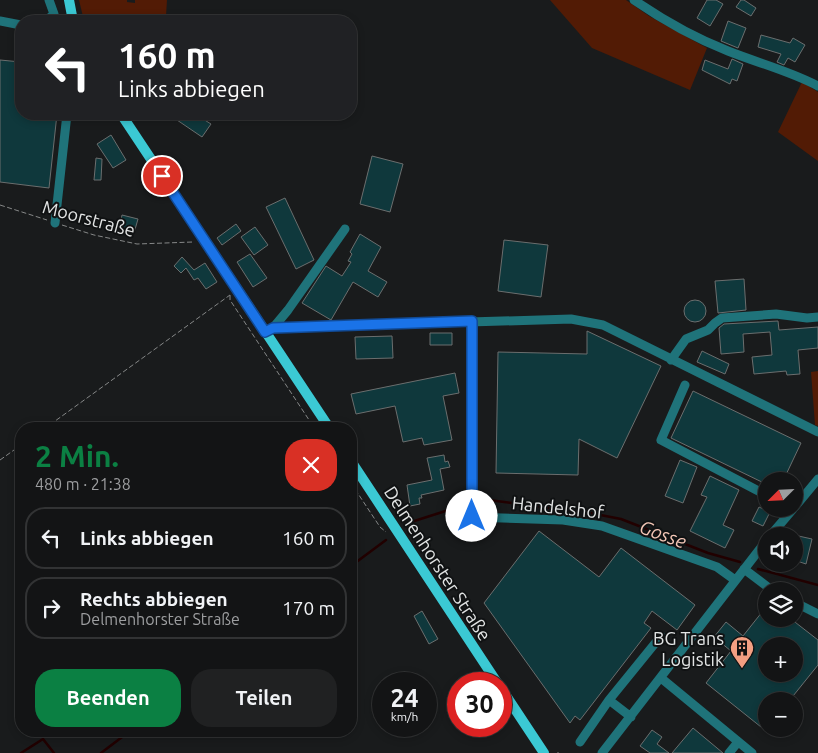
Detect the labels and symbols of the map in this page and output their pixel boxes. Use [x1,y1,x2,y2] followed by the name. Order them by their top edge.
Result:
[141,155,183,197] pin
[40,196,138,240] street label: Moorstraße
[758,472,802,518] north arrow
[381,482,495,644] street label: Delmenhorster Straße
[445,489,497,541] position arrow
[511,492,605,522] street label: Handelshof
[637,515,690,553] water label: Gosse
[653,628,724,669] place label: BG Trans Logistik
[729,635,755,669] building icon: BG Trans Logistik
[447,672,512,737] speed limit sign: 30

